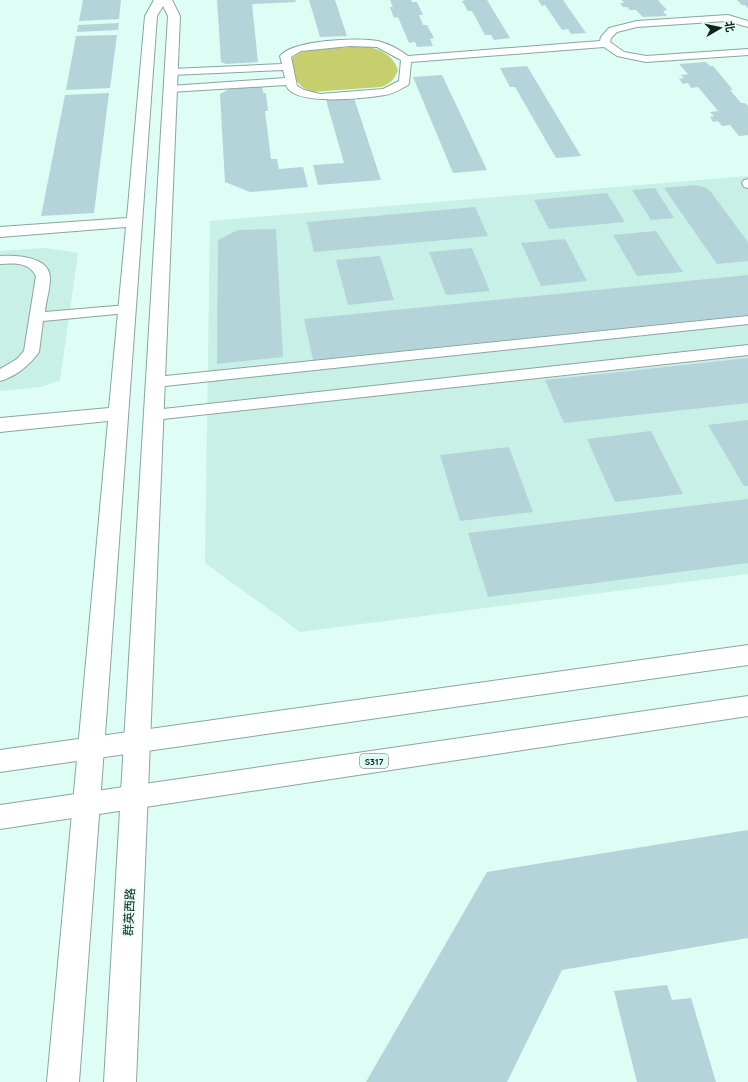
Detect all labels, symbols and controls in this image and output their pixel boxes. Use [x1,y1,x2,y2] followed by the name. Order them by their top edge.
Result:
[700,8,740,48] north arrow
[722,20,738,33] text: 北
[360,754,388,768] road number: S317
[120,888,138,936] street label: 群英西路

